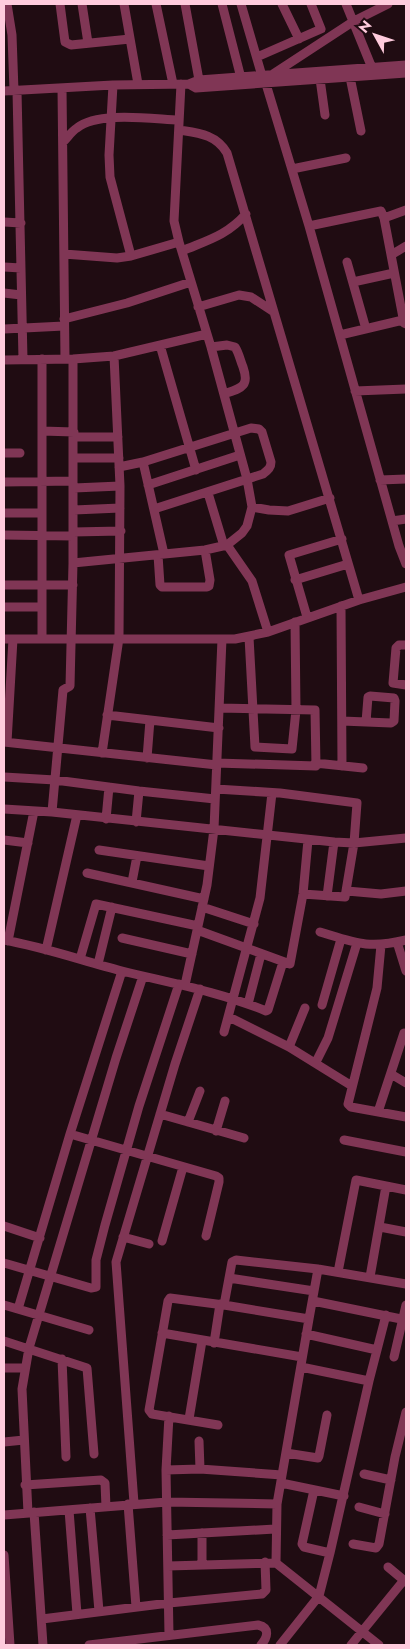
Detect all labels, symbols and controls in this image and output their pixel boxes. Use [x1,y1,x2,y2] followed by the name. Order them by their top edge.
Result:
[350,10,400,60] north arrow
[354,16,376,37] text: N

